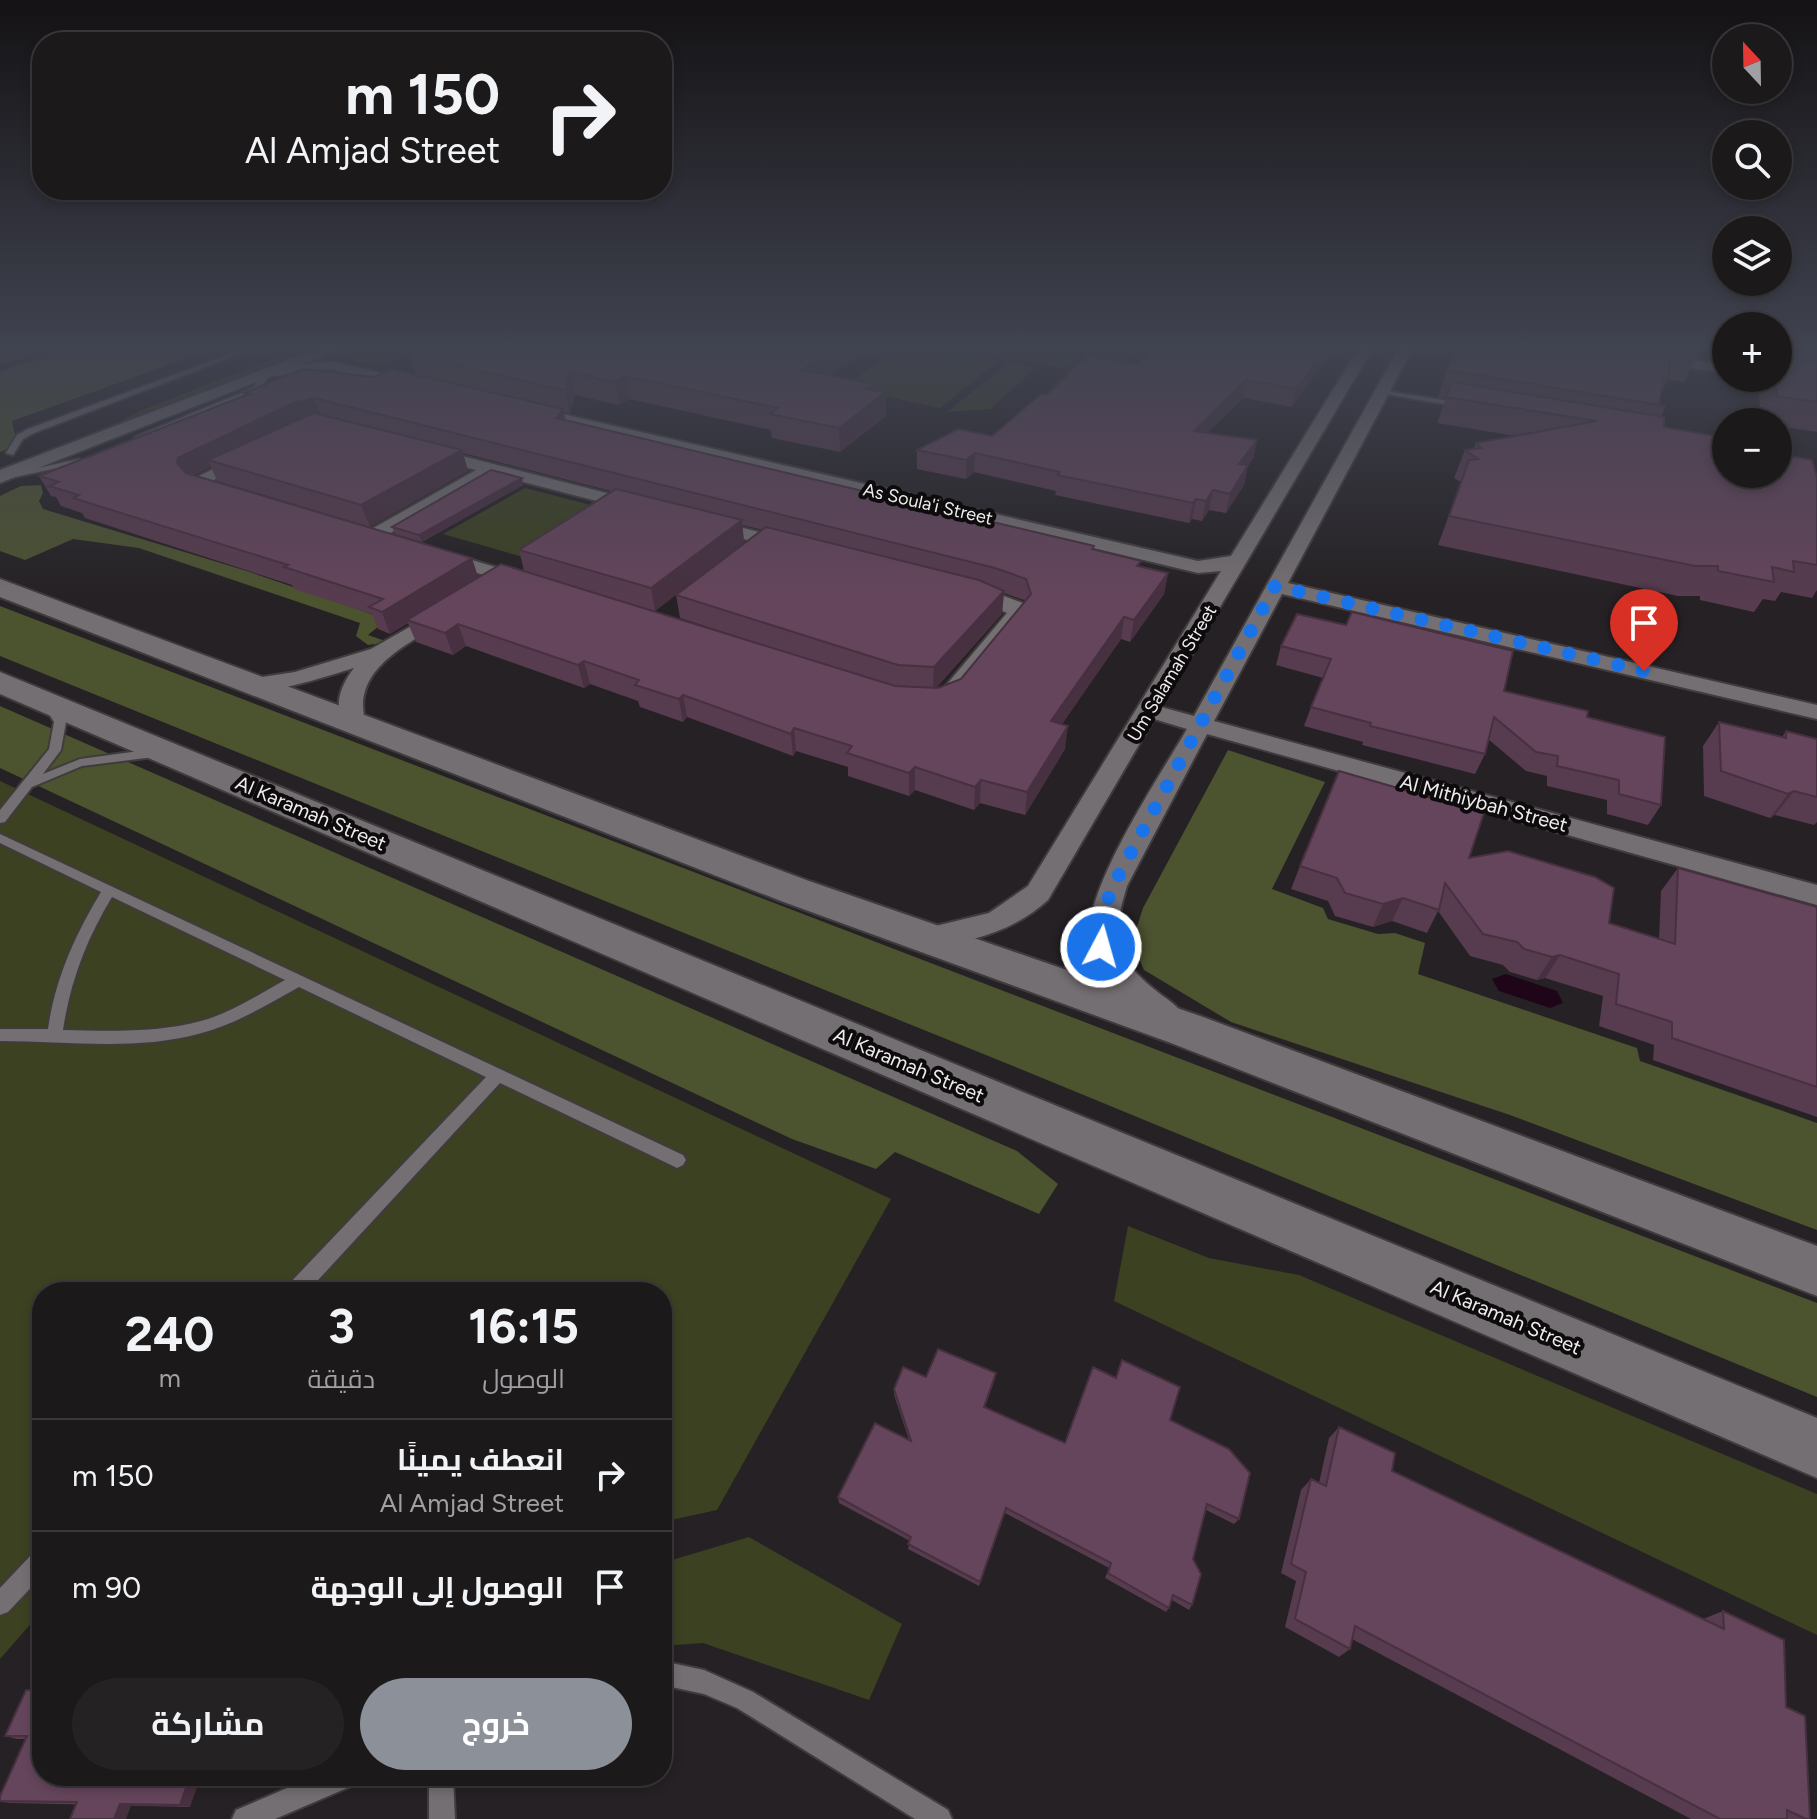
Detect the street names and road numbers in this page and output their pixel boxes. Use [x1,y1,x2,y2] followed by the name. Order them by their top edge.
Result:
[861,478,995,530] street label: As Soula'i Street
[1123,601,1222,745] street label: Um Salamah Street
[1398,769,1570,837] street label: Al Mithiybah Street
[232,770,390,856] street label: Al Karamah Street
[830,1022,988,1108] street label: Al Karamah Street
[1427,1274,1585,1360] street label: Al Karamah Street

